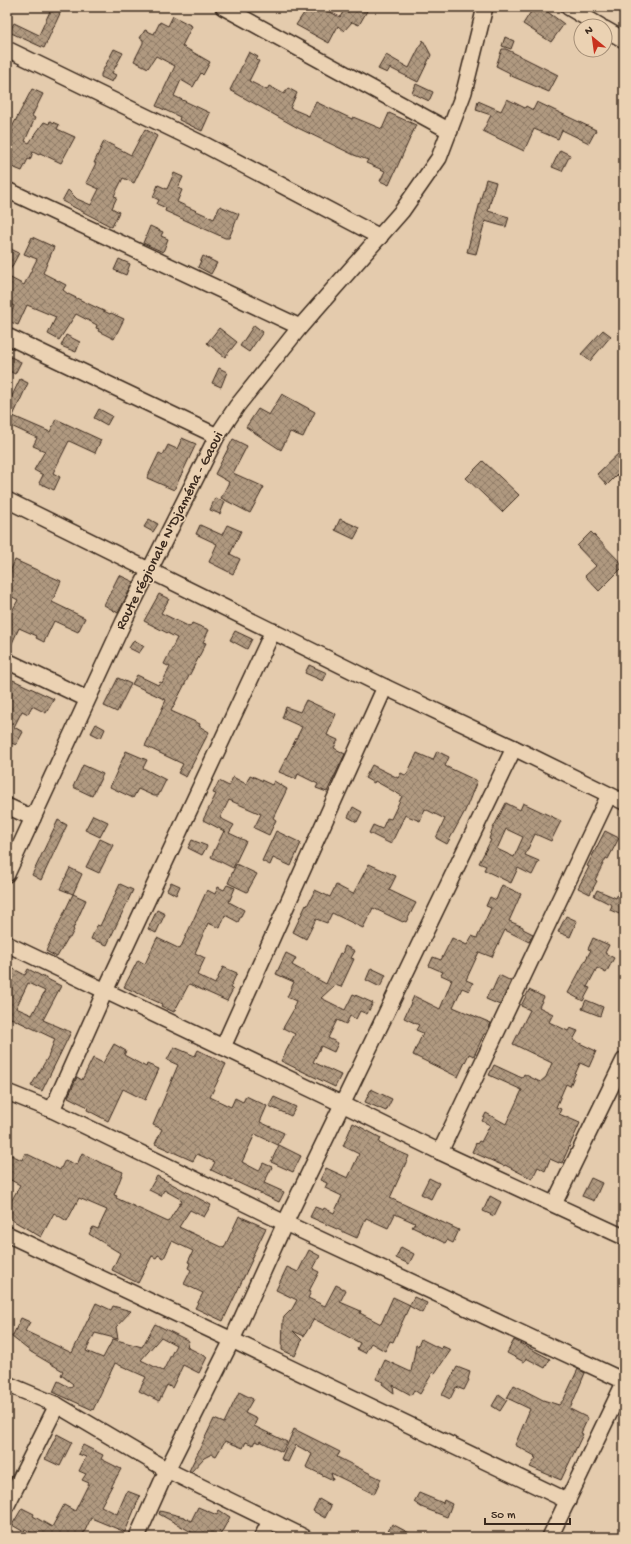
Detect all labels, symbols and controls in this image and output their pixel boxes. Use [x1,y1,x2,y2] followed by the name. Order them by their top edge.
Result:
[573,18,613,58] north arrow
[583,24,595,38] text: N
[112,429,228,633] street label: Route régionale N'Djaména - Gaoui
[485,1500,570,1526] scale bar
[491,1509,516,1523] text: 50 m

